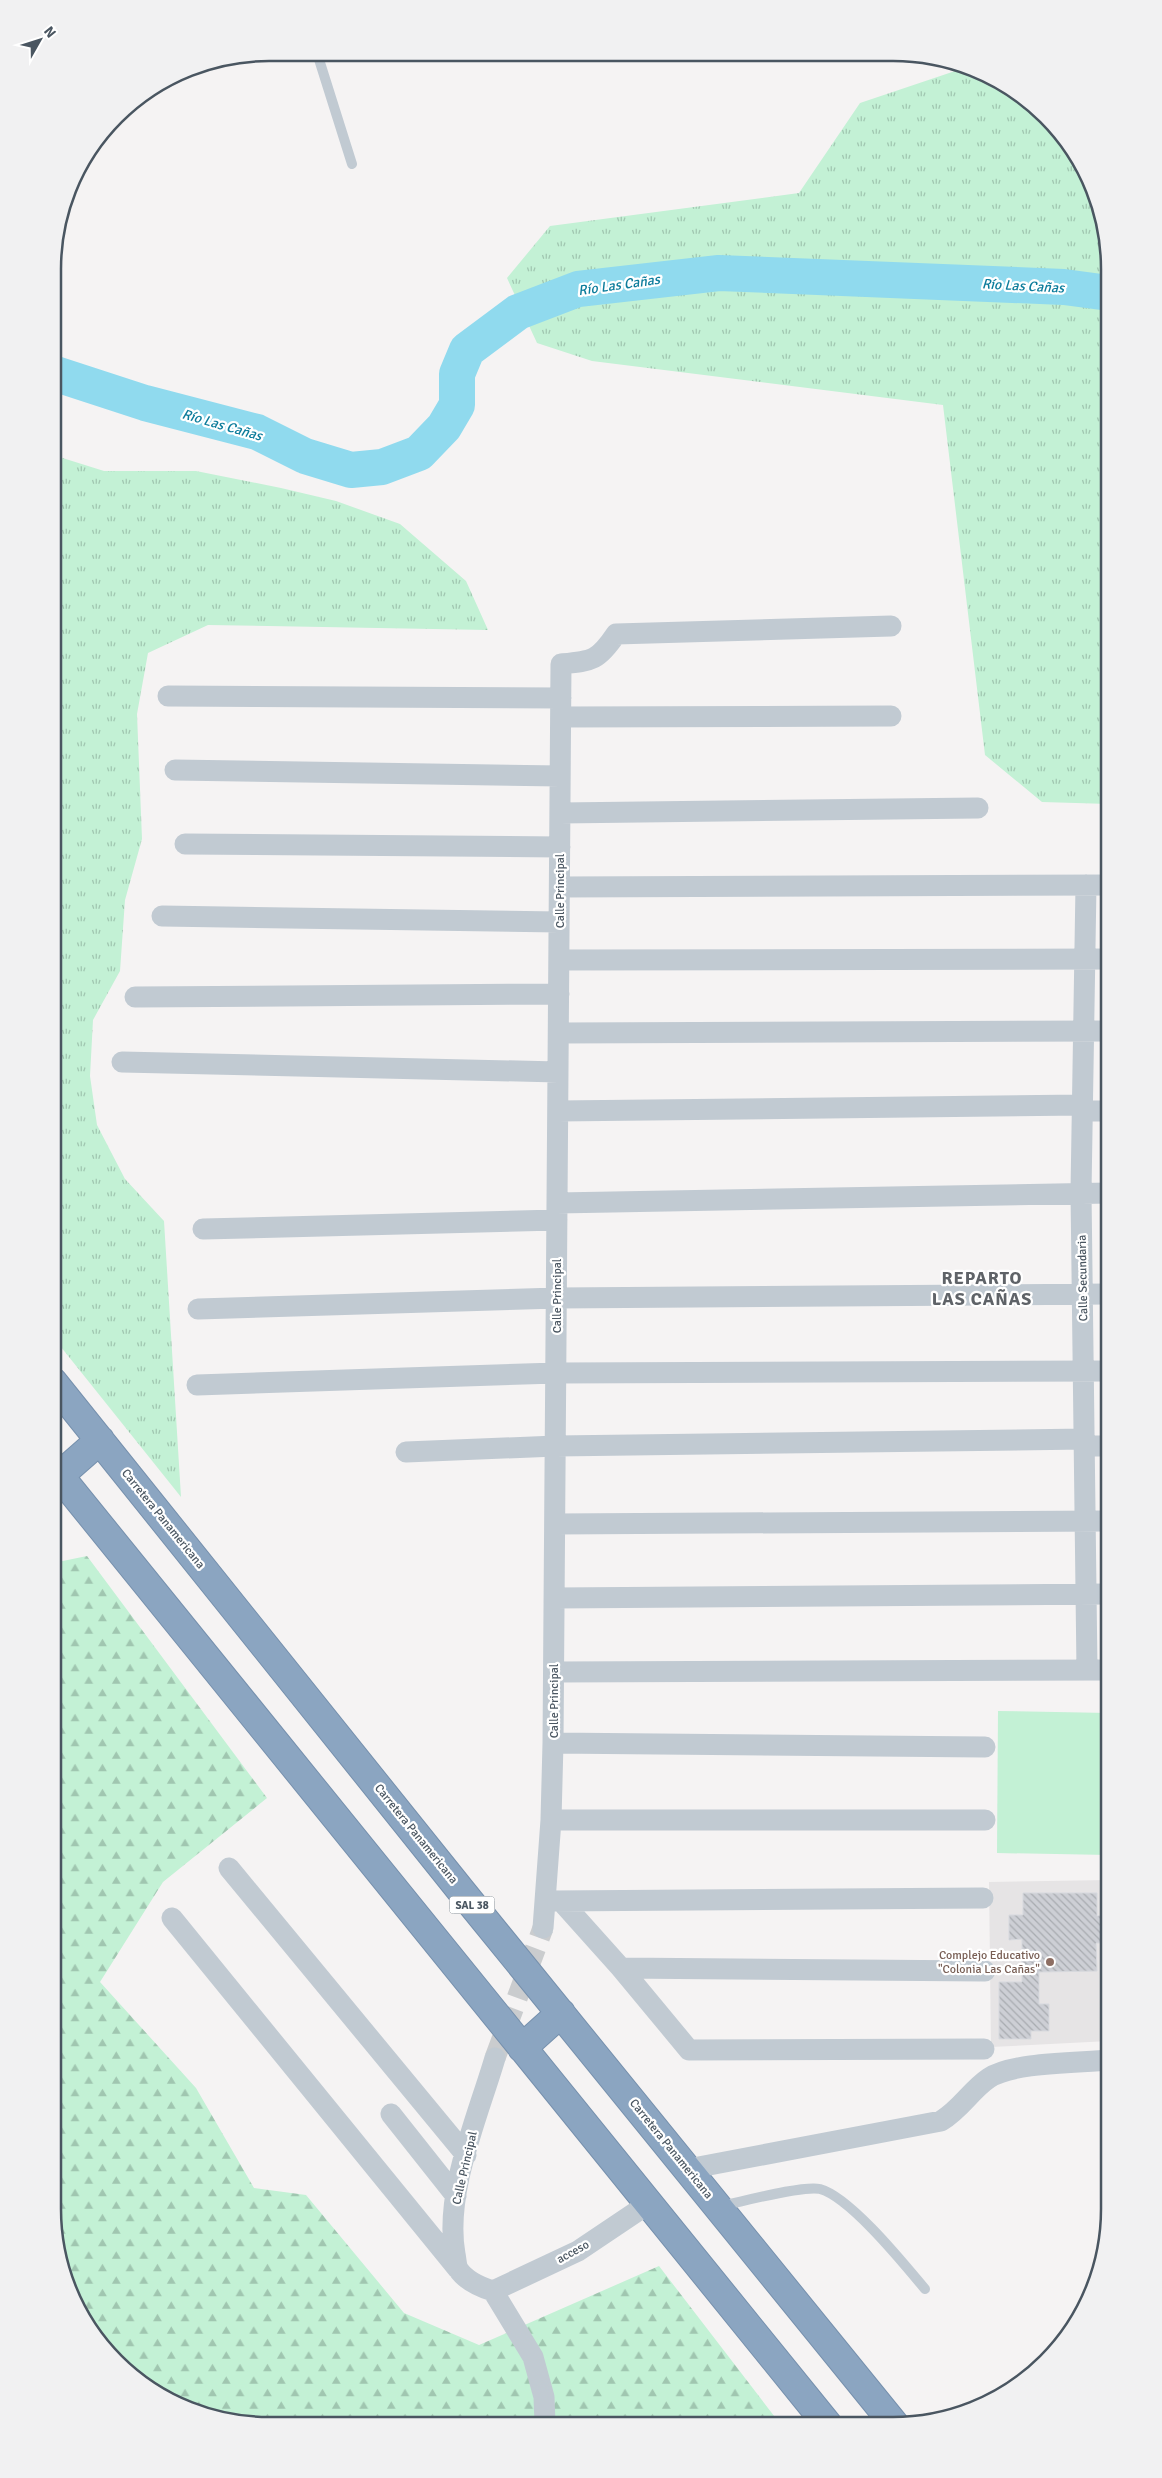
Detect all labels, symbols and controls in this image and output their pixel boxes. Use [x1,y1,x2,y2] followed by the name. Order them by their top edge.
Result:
[15,15,65,65] north arrow
[40,23,59,41] text: N
[577,271,663,299] water label: Río Las Cañas
[981,275,1066,297] water label: Río Las Cañas
[180,405,266,445] water label: Río Las Cañas
[553,853,568,928] street label: Calle Principal
[1075,1235,1091,1321] street label: Calle Secundaria
[550,1258,565,1333] street label: Calle Principal
[932,1267,1032,1310] district label: REPARTO LAS CAÑAS
[118,1466,208,1572] street label: Carretera Panamericana
[547,1663,562,1738] street label: Calle Principal
[371,1781,461,1887] street label: Carretera Panamericana
[450,1896,494,1914] road number: SAL 38
[938,1948,1040,1977] place label: Complejo Educativo "Colonia Las Cañas"
[1044,1956,1056,1968] marker: Complejo Educativo "Colonia Las Cañas"
[626,2096,716,2202] street label: Carretera Panamericana
[449,2129,481,2206] street label: Calle Principal
[554,2237,592,2267] street label: acceso

